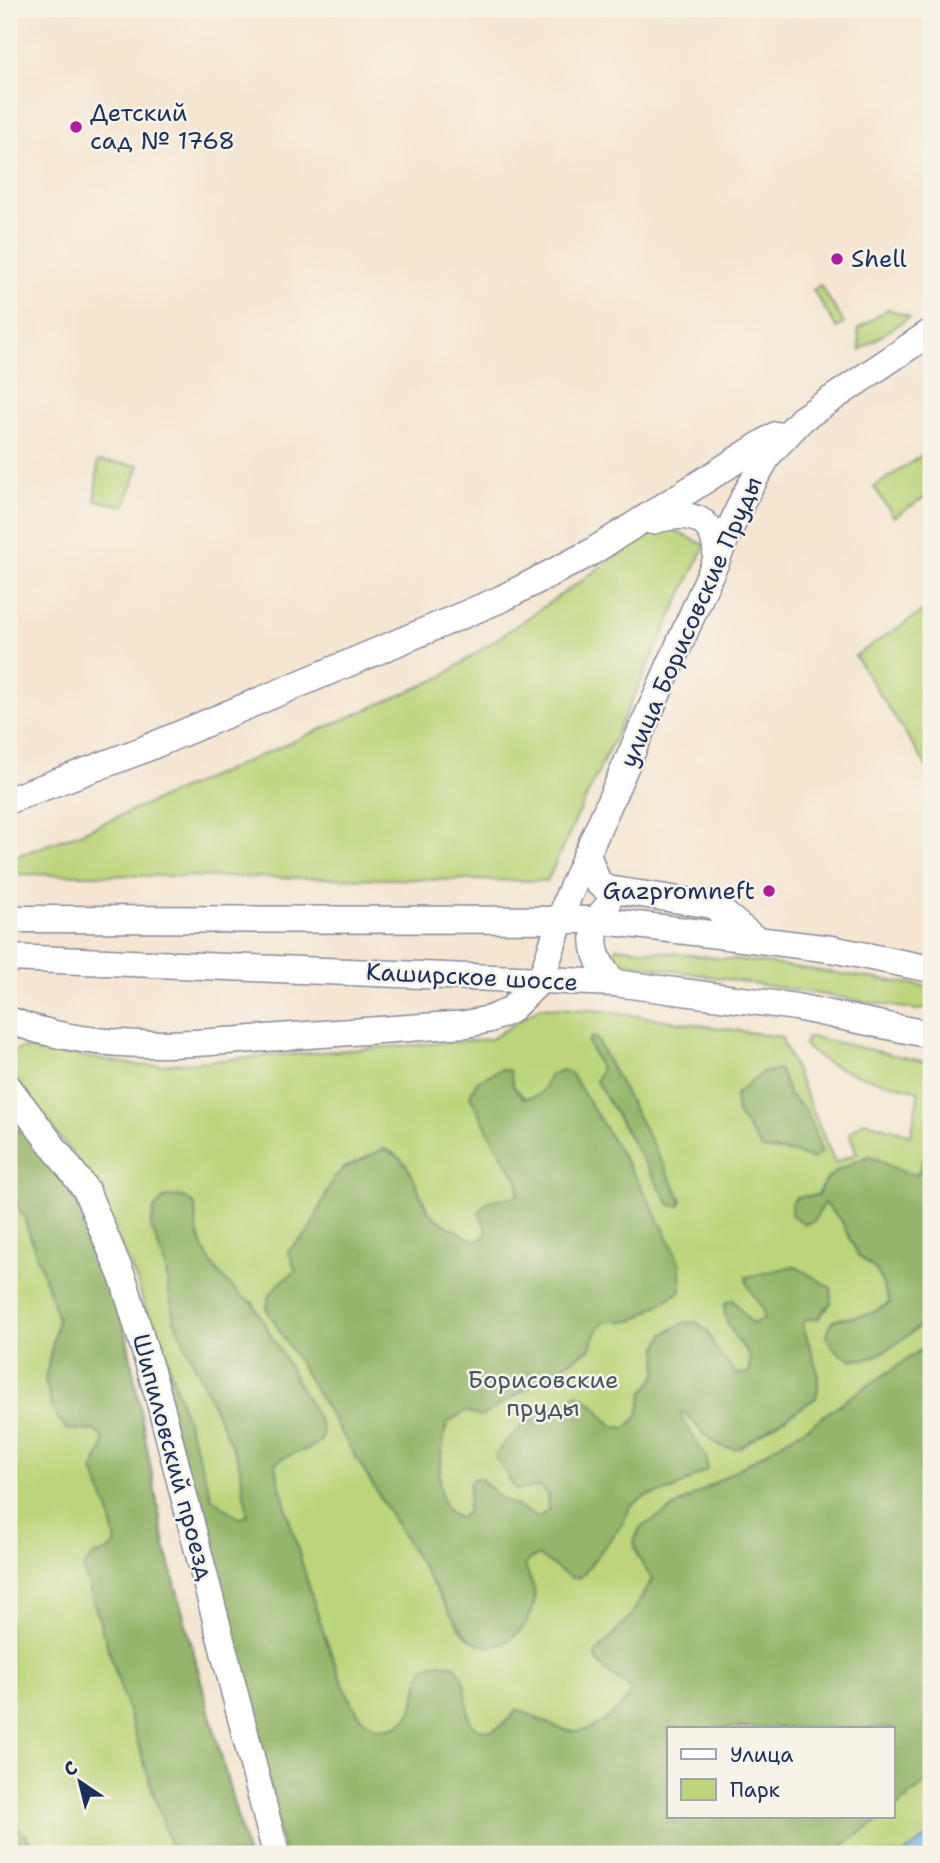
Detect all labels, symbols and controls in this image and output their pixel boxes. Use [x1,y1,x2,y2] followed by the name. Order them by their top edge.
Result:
[90,97,235,157] place label: Детский сад № 1768
[68,119,84,135] marker: Детский сад № 1768
[851,243,908,275] place label: Shell
[829,251,845,267] marker: Shell
[612,471,770,773] street label: улица Борисовские Пруды
[603,875,755,907] place label: Gazpromneft
[761,883,777,899] marker: Gazpromneft
[365,955,579,999] street label: Каширское шоссе
[125,1330,221,1584] street label: Шипиловский проезд
[467,1364,619,1424] park label: Борисовские пруды
[667,1727,894,1818] legend
[730,1741,793,1769] text: Улица
[46,1748,116,1818] north arrow
[59,1755,82,1782] text: С
[730,1776,780,1804] text: Парк

